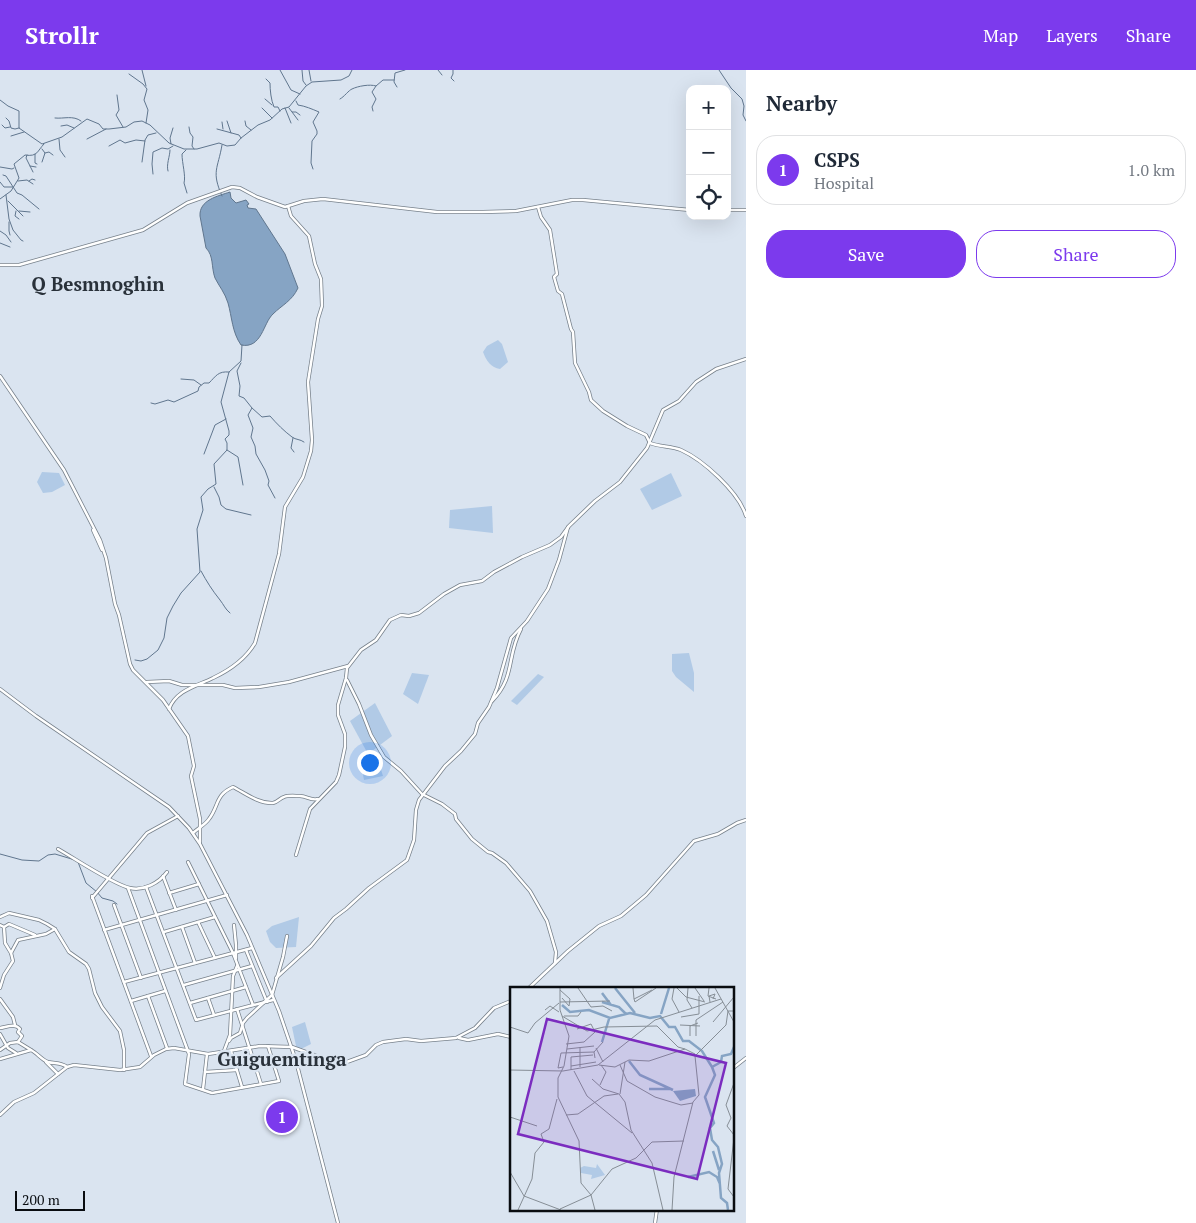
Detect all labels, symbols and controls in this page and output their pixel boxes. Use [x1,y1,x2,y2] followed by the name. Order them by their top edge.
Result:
[25,19,99,51] text: Strollr
[983,23,1018,47] text: Map
[1046,23,1098,47] text: Layers
[1126,23,1171,47] text: Share
[686,85,731,220] map controls
[686,85,731,130] button: +
[766,89,837,117] text: Nearby
[686,130,731,175] button: −
[814,147,860,172] text: CSPS
[778,159,788,181] text: 1
[1128,159,1175,181] text: 1.0 km
[814,172,874,194] text: Hospital
[686,175,731,220] button: locate
[766,230,966,278] button: Save
[976,230,1176,278] button: Share
[31,271,165,296] district label: Q Besmnoghin
[357,750,383,776] your location
[510,987,734,1210] inset map
[217,1046,347,1071] district label: Guiguemtinga
[266,1098,298,1136] pin: 1
[15,1188,85,1211] scale bar
[22,1190,60,1209] text: 200 m

